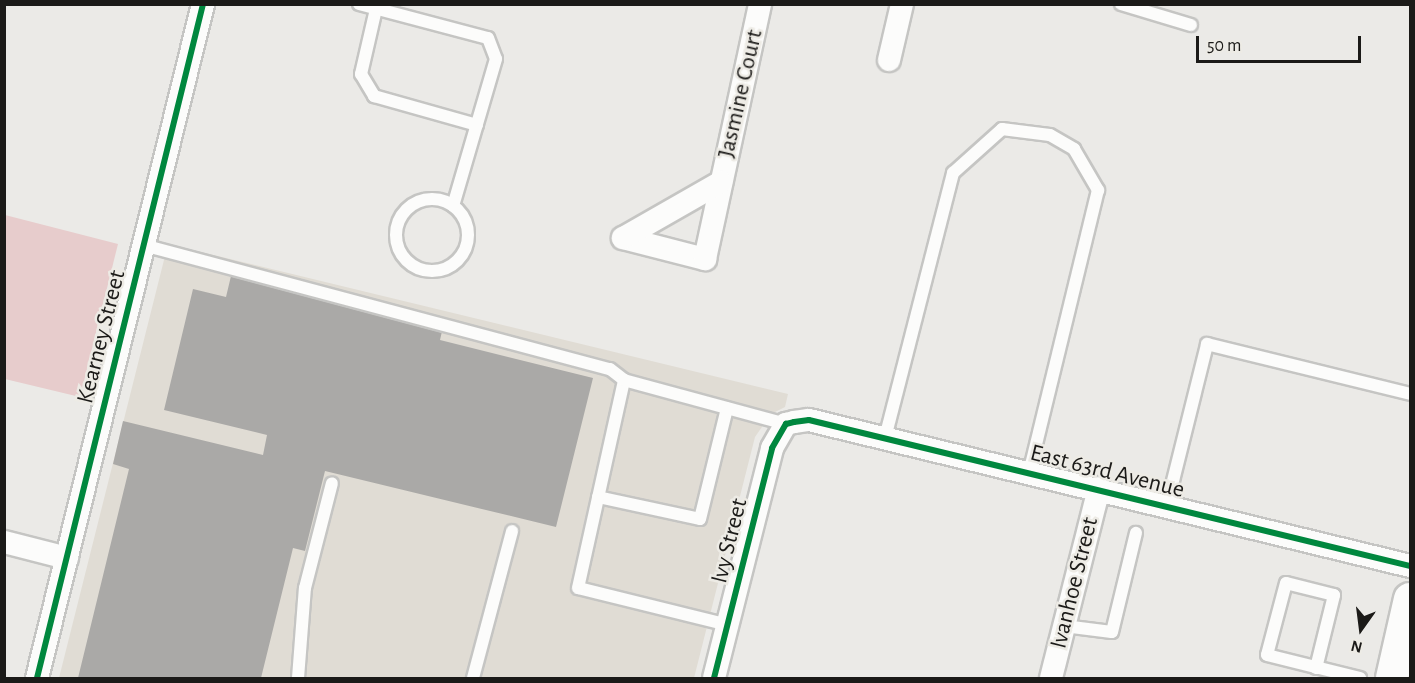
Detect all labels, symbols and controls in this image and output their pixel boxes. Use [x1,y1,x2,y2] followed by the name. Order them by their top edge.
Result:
[1199,24,1364,62] scale bar
[712,27,770,161] street label: Jasmine Court
[1207,37,1241,55] text: 50 m
[72,267,132,407] street label: Kearney Street
[1027,439,1187,505] street label: East 63rd Avenue
[706,496,754,586] street label: Ivy Street
[1045,514,1105,652] street label: Ivanhoe Street
[1331,599,1391,659] north arrow
[1349,637,1364,656] text: N

